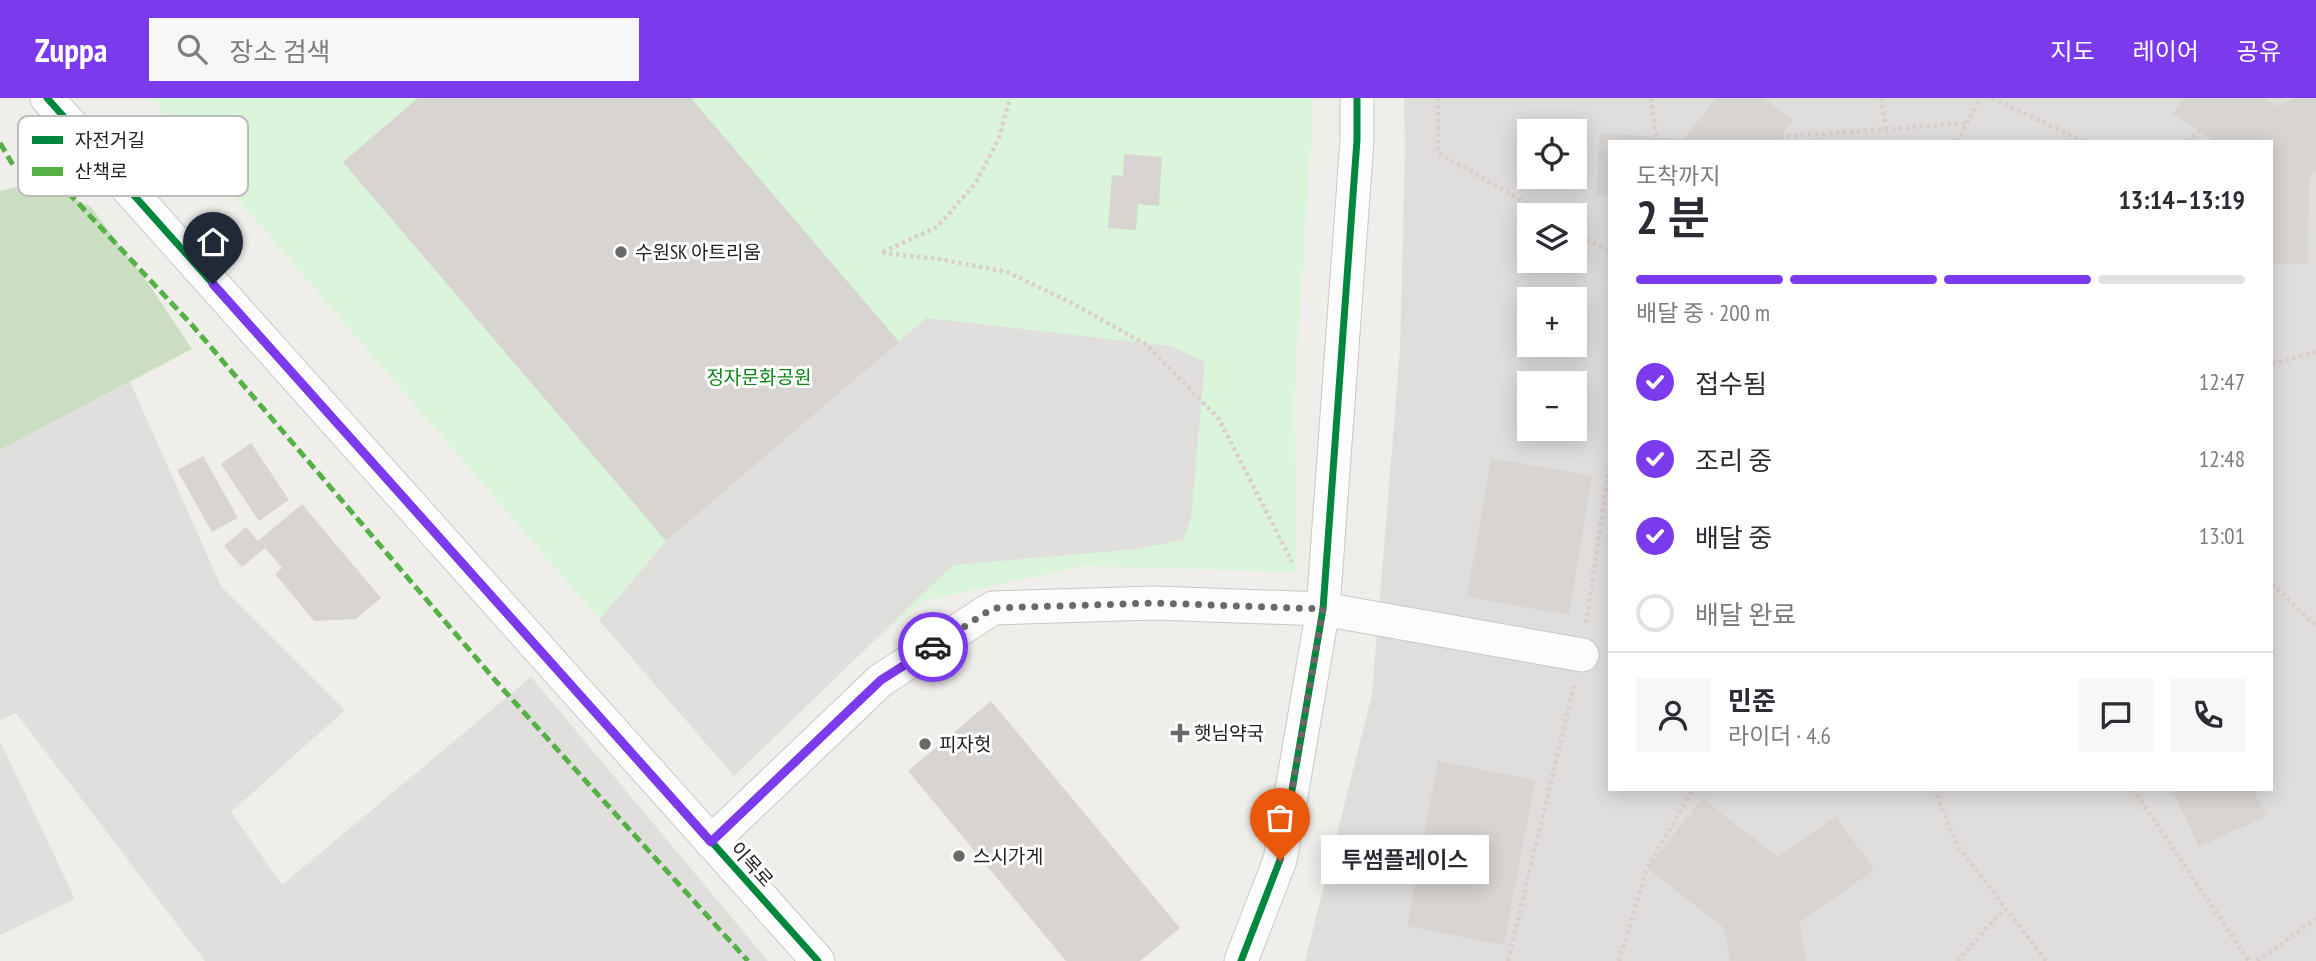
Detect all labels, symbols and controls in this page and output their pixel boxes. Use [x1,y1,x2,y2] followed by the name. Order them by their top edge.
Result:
[149,18,639,81] search box
[35,28,107,71] text: Zuppa
[173,30,211,68] icon: search
[229,35,331,68] text: 장소 검색
[2050,36,2095,67] text: 지도
[2133,36,2199,67] text: 레이어
[2237,36,2281,67] text: 공유
[18,116,248,196] legend
[1517,119,1587,441] map controls
[1517,119,1587,189] button: locate
[75,128,145,152] text: 자전거길
[75,159,127,183] text: 산책로
[1636,161,1721,190] text: 도착까지
[2118,183,2245,216] text: 13:14–13:19
[1636,187,1710,247] text: 2 분
[1517,203,1587,273] button: layers
[183,212,243,284] pin
[194,223,232,261] icon: home
[635,240,761,264] place label: 수원SK 아트리움
[613,244,629,260] marker: 수원SK 아트리움
[1517,287,1587,357] button: +
[1636,298,1770,327] text: 배달 중 · 200 m
[1636,363,1674,401] icon: check
[707,365,811,389] park label: 정자문화공원
[1695,367,1767,400] text: 접수됨
[2199,367,2245,396] text: 12:47
[1517,371,1587,441] button: −
[1636,440,1674,478] icon: check
[1695,444,1772,477] text: 조리 중
[2199,444,2245,473] text: 12:48
[1636,517,1674,555] icon: check
[1695,521,1772,554] text: 배달 중
[2199,521,2245,550] text: 13:01
[1695,598,1796,631] text: 배달 완료
[898,612,968,682] courier
[914,628,952,666] icon: car
[1636,678,1710,752] button: person
[2079,678,2153,752] button: chat
[2171,678,2245,752] button: phone
[1728,684,1776,717] text: 민준
[1194,721,1264,745] place label: 햇님약국
[1728,721,1831,750] text: 라이더 · 4.6
[1172,725,1188,741] marker: 햇님약국
[939,732,991,756] place label: 피자헛
[917,736,933,752] marker: 피자헛
[1250,788,1310,860] pin
[1261,799,1299,837] icon: bag
[726,836,778,892] street label: 이목로
[1322,836,1490,884] callout: 투썸플레이스
[973,844,1043,868] place label: 스시가게
[1342,845,1468,874] text: 투썸플레이스
[951,848,967,864] marker: 스시가게

